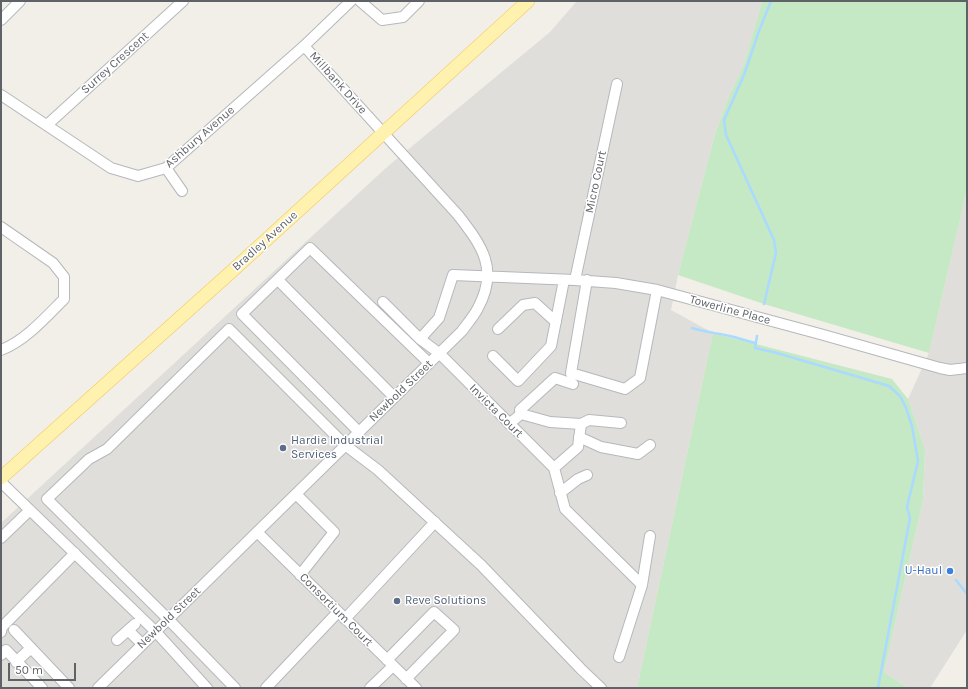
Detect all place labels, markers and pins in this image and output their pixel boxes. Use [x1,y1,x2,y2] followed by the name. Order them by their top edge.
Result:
[291,434,383,462] place label: Hardie Industrial Services
[278,443,288,453] marker: Hardie Industrial Services
[905,564,942,578] place label: U-Haul
[945,566,955,576] marker: U-Haul
[405,594,486,608] place label: Reve Solutions
[392,596,402,606] marker: Reve Solutions

